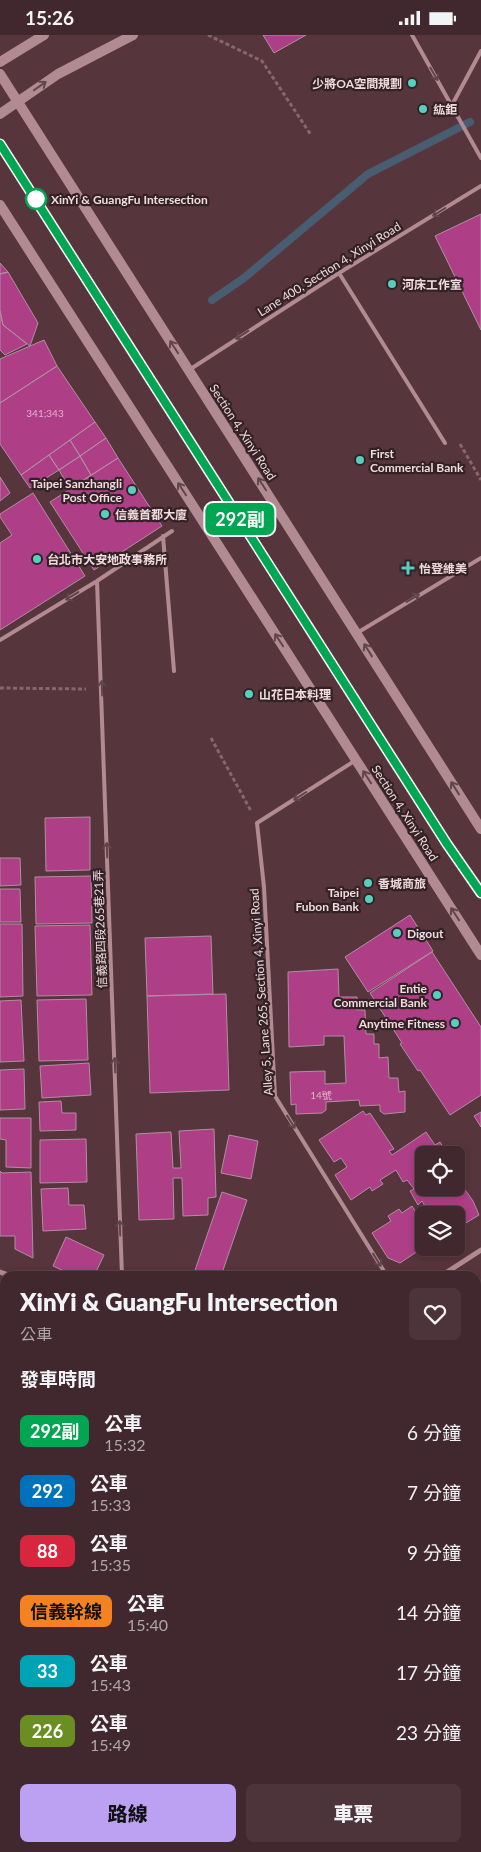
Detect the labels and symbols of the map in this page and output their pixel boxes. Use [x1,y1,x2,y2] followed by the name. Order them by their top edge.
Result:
[429,66,439,81] one-way arrow
[312,76,402,91] place label: 少將OA空間規劃
[406,77,418,89] marker: 少將OA空間規劃
[33,81,47,91] one-way arrow
[433,102,457,117] place label: 紘鉅
[417,103,429,115] marker: 紘鉅
[25,188,47,210] marker: XinYi & GuangFu Intersection
[51,192,208,207] place label: XinYi & GuangFu Intersection
[433,207,447,217] one-way arrow
[255,219,403,319] street label: Lane 400, Section 4, Xinyi Road
[402,277,462,292] place label: 河床工作室
[386,278,398,290] marker: 河床工作室
[236,331,250,341] one-way arrow
[169,340,179,354] one-way arrow
[206,381,280,483] street label: Section 4, Xinyi Road
[26,407,64,419] house number: 341;343
[370,446,464,475] place label: First Commercial Bank
[354,454,366,466] marker: First Commercial Bank
[31,476,123,505] place label: Taipei Sanzhangli Post Office
[256,477,267,491] one-way arrow
[177,482,187,496] one-way arrow
[126,484,138,496] marker: Taipei Sanzhangli Post Office
[205,503,275,535] line badge: 292副
[115,507,187,522] place label: 信義首都大廈
[99,508,111,520] marker: 信義首都大廈
[47,552,167,567] place label: 台北市大安地政事務所
[31,553,43,565] marker: 台北市大安地政事務所
[401,561,415,575] marker: 怡登維美
[419,561,467,576] place label: 怡登維美
[66,591,80,601] one-way arrow
[406,593,420,603] one-way arrow
[274,634,284,648] one-way arrow
[363,644,373,658] one-way arrow
[97,680,106,696] one-way arrow
[259,687,331,702] place label: 山花日本料理
[243,688,255,700] marker: 山花日本料理
[368,762,442,864] street label: Section 4, Xinyi Road
[362,770,372,784] one-way arrow
[450,781,460,795] one-way arrow
[294,791,308,801] one-way arrow
[103,843,112,859] one-way arrow
[90,869,110,989] street label: 信義路四段265巷21弄
[378,876,426,891] place label: 香城商旅
[362,877,374,889] marker: 香城商旅
[295,885,360,914] place label: Taipei Fubon Bank
[246,888,276,1096] street label: Alley 5, Lane 265, Section 4, Xinyi Road
[363,893,375,905] marker: Taipei Fubon Bank
[449,907,459,921] one-way arrow
[407,926,444,941] place label: Digout
[391,927,403,939] marker: Digout
[334,981,428,1010] place label: Entie Commercial Bank
[431,989,443,1001] marker: Entie Commercial Bank
[358,1016,445,1031] place label: Anytime Fitness
[449,1017,461,1029] marker: Anytime Fitness
[110,1057,119,1073] one-way arrow
[310,1089,332,1101] house number: 14號
[287,1115,297,1129] one-way arrow
[116,1220,125,1236] one-way arrow
[372,1253,382,1267] one-way arrow

